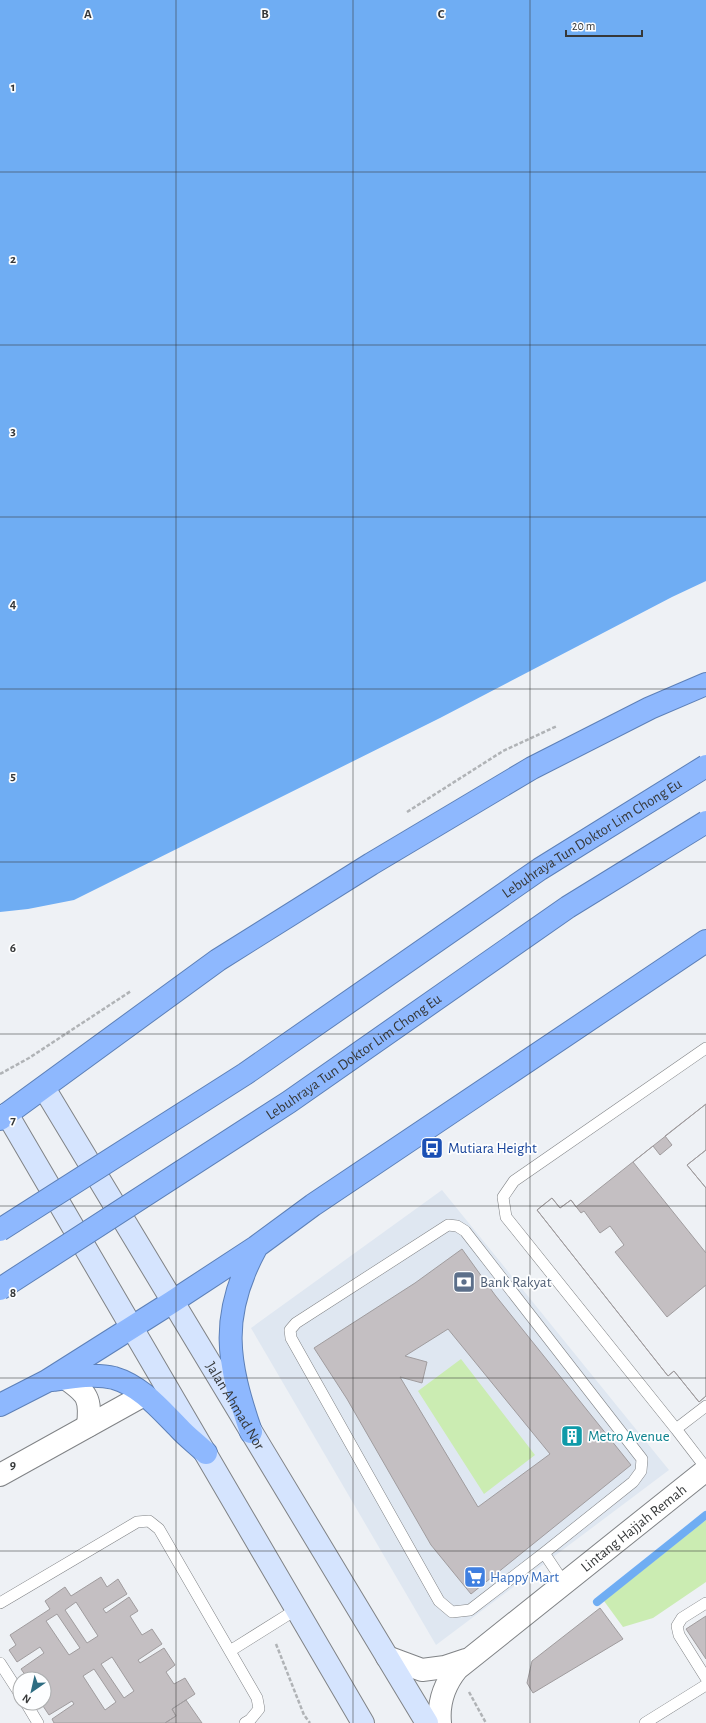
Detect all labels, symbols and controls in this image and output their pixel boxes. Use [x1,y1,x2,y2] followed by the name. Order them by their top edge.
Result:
[84,8,92,21] text: A
[261,8,269,21] text: B
[438,8,445,21] text: C
[566,12,642,38] scale bar
[572,20,595,32] text: 20 m
[11,81,15,94] text: 1
[10,253,16,266] text: 2
[10,425,16,438] text: 3
[10,598,17,611] text: 4
[10,770,16,783] text: 5
[500,776,685,901] street label: Lebuhraya Tun Doktor Lim Chong Eu
[10,942,16,955] text: 6
[263,991,444,1123] street label: Lebuhraya Tun Doktor Lim Chong Eu
[10,1114,16,1127] text: 7
[419,1135,445,1161] bus stop icon: Mutiara Height
[448,1141,537,1156] place label: Mutiara Height
[451,1269,477,1295] bank icon: Bank Rakyat
[480,1275,552,1290] place label: Bank Rakyat
[10,1287,16,1300] text: 8
[203,1359,267,1453] street label: Jalan Ahmad Nor
[559,1423,585,1449] building icon: Metro Avenue
[588,1429,670,1444] place label: Metro Avenue
[10,1459,16,1472] text: 9
[578,1482,689,1575] street label: Lintang Hajjah Remah
[462,1564,488,1590] supermarket icon: Happy Mart
[490,1570,559,1585] place label: Happy Mart
[12,1671,52,1711] north arrow
[20,1692,33,1706] text: N

